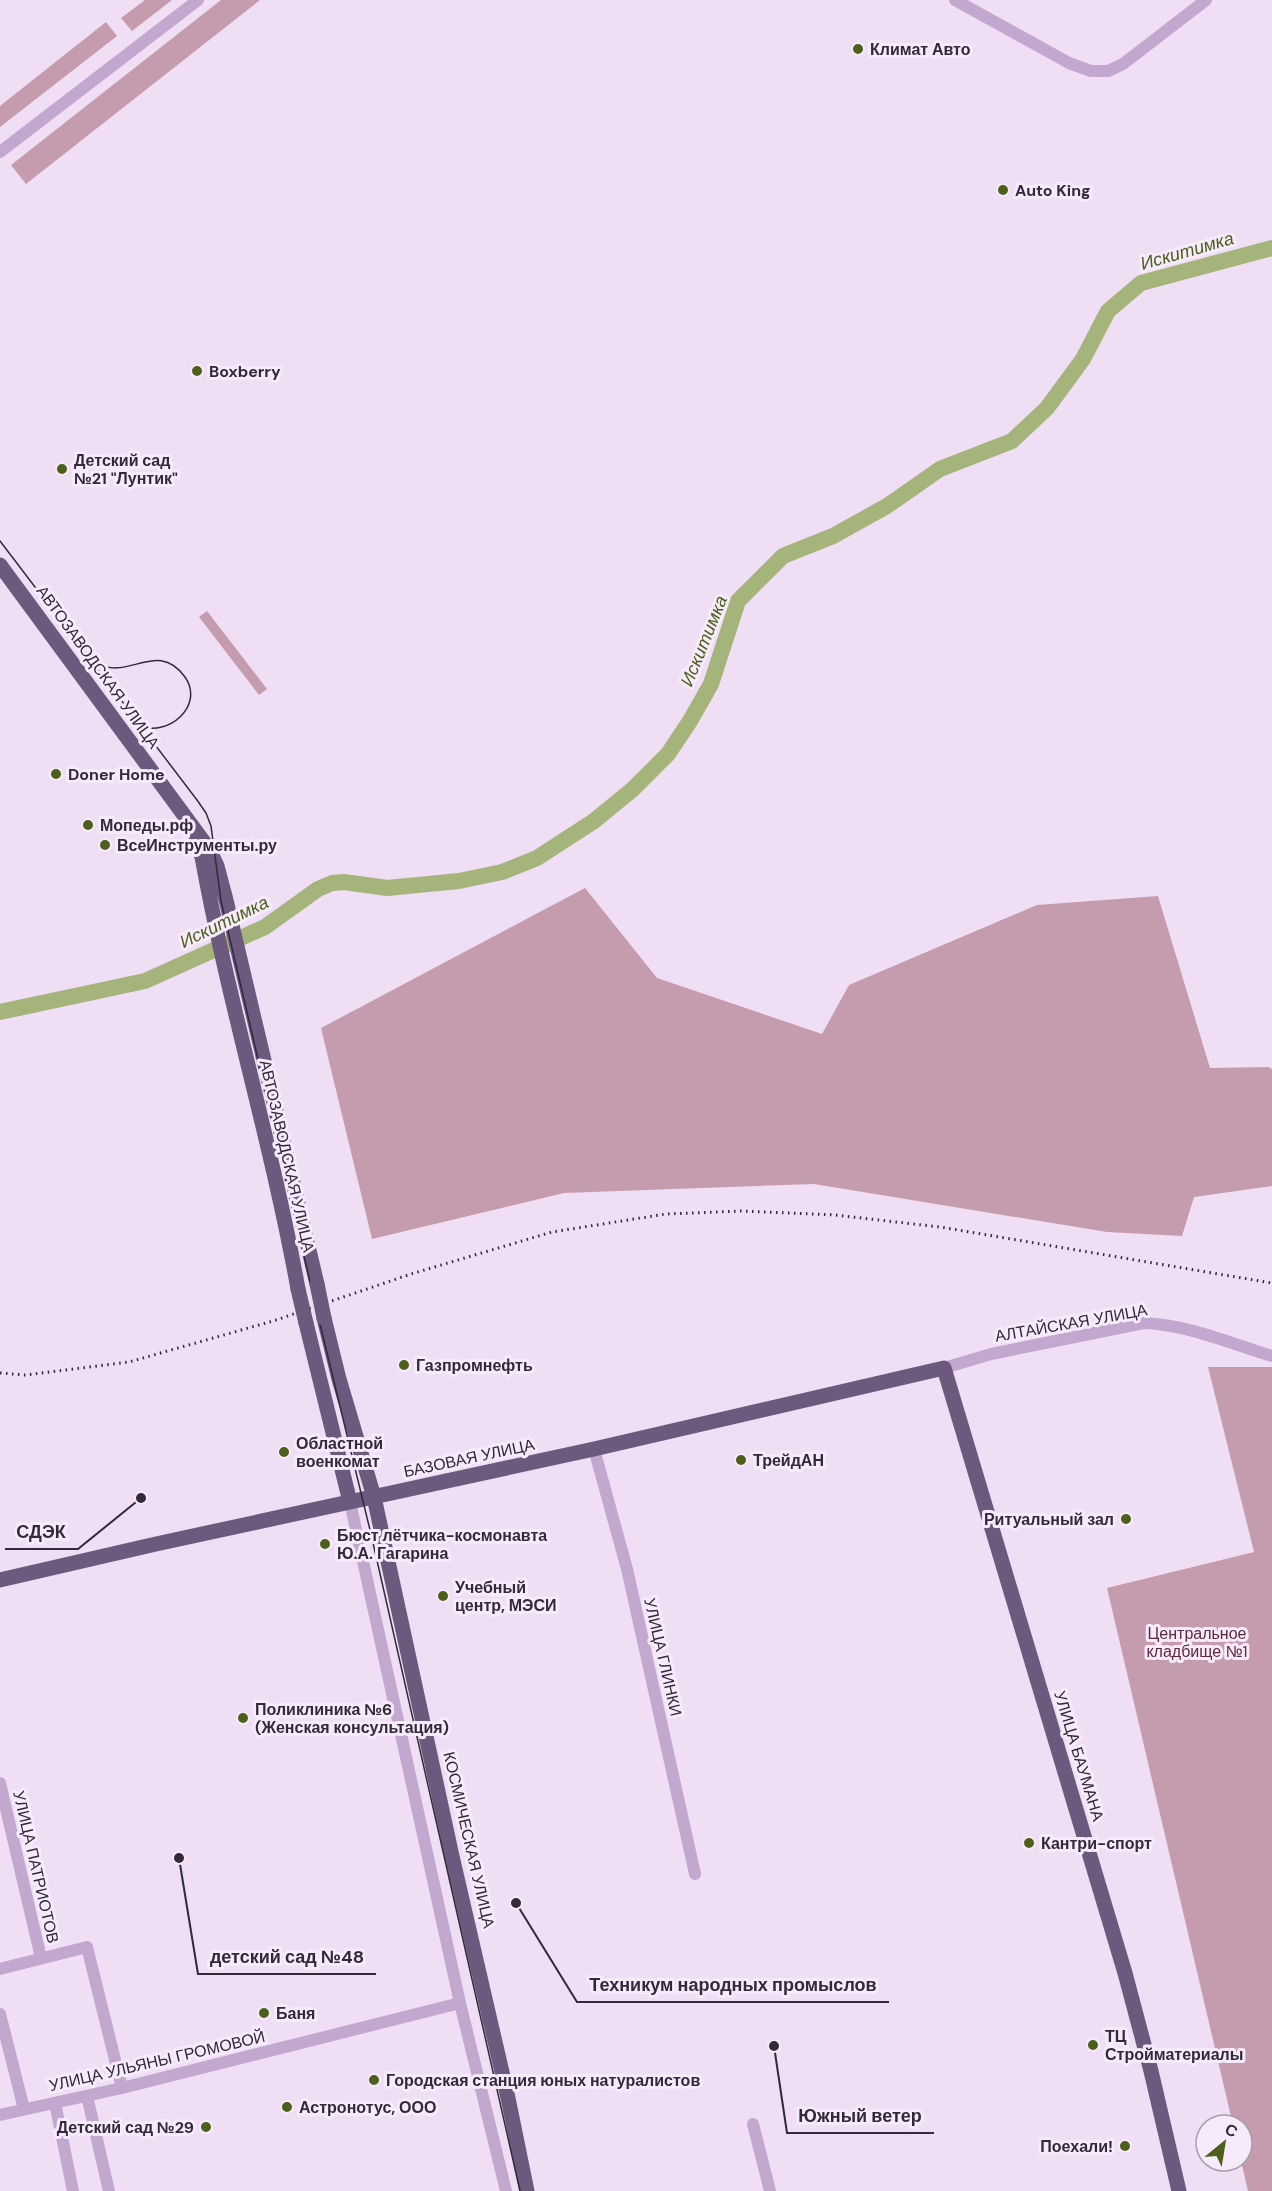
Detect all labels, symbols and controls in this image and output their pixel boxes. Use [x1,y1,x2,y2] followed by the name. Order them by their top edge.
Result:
[870,39,971,60] place label: Климат Авто
[851,42,865,56] marker: Климат Авто
[1015,180,1091,201] place label: Auto King
[996,183,1010,197] marker: Auto King
[1137,226,1237,276] water label: Искитимка
[209,361,281,382] place label: Boxberry
[190,364,204,378] marker: Boxberry
[74,450,178,489] place label: Детский сад №21 "Лунтик"
[55,462,69,476] marker: Детский сад №21 "Лунтик"
[32,581,164,753] street label: АВТОЗАВОДСКАЯ УЛИЦА
[675,592,733,690] water label: Искитимка
[68,764,165,785] place label: Doner Home
[49,767,63,781] marker: Doner Home
[100,815,193,836] place label: Мопеды.рф
[81,818,95,832] marker: Мопеды.рф
[117,835,277,856] place label: ВсеИнструменты.ру
[98,838,112,852] marker: ВсеИнструменты.ру
[175,890,273,954] water label: Искитимка
[255,1058,319,1254] street label: АВТОЗАВОДСКАЯ УЛИЦА
[993,1299,1149,1347] street label: АЛТАЙСКАЯ УЛИЦА
[416,1355,533,1376] place label: Газпромнефть
[397,1358,411,1372] marker: Газпромнефть
[296,1433,383,1472] place label: Областной военкомат
[402,1434,537,1482] street label: БАЗОВАЯ УЛИЦА
[277,1445,291,1459] marker: Областной военкомат
[753,1450,824,1471] place label: ТрейдАН
[734,1453,748,1467] marker: ТрейдАН
[984,1509,1114,1530] place label: Ритуальный зал
[1119,1512,1133,1526] marker: Ритуальный зал
[5,1513,78,1549] callout: СДЭК
[16,1520,67,1544] text: СДЭК
[337,1525,547,1564] place label: Бюст лётчика-космонавта Ю.А. Гагарина
[318,1537,332,1551] marker: Бюст лётчика-космонавта Ю.А. Гагарина
[455,1577,556,1616] place label: Учебный центр, МЭСИ
[436,1589,450,1603] marker: Учебный центр, МЭСИ
[639,1596,687,1718] street label: УЛИЦА ГЛИНКИ
[1146,1623,1248,1662] park label: Центральное кладбище №1
[1049,1688,1109,1824] street label: УЛИЦА БАУМАНА
[255,1699,449,1738] place label: Поликлиника №6 (Женская консультация)
[236,1711,250,1725] marker: Поликлиника №6 (Женская консультация)
[438,1750,500,1931] street label: КОСМИЧЕСКАЯ УЛИЦА
[8,1789,64,1945] street label: УЛИЦА ПАТРИОТОВ
[1041,1833,1152,1854] place label: Кантри-спорт
[1022,1836,1036,1850] marker: Кантри-спорт
[198,1938,376,1974] callout: детский сад №48
[210,1945,364,1969] text: детский сад №48
[577,1966,889,2002] callout: Техникум народных промыслов
[589,1973,877,1997] text: Техникум народных промыслов
[276,2003,315,2024] place label: Баня
[257,2006,271,2020] marker: Баня
[47,2026,267,2096] street label: УЛИЦА УЛЬЯНЫ ГРОМОВОЙ
[1105,2026,1243,2065] place label: ТЦ Стройматериалы
[1086,2038,1100,2052] marker: ТЦ Стройматериалы
[386,2070,700,2091] place label: Городская станция юных натуралистов
[367,2073,381,2087] marker: Городская станция юных натуралистов
[299,2097,436,2118] place label: Астронотус, ООО
[787,2097,934,2133] callout: Южный ветер
[280,2100,294,2114] marker: Астронотус, ООО
[798,2104,922,2128] text: Южный ветер
[1194,2113,1254,2173] north arrow
[57,2117,194,2138] place label: Детский сад №29
[1221,2118,1242,2143] text: С
[199,2120,213,2134] marker: Детский сад №29
[1040,2136,1113,2157] place label: Поехали!
[1118,2139,1132,2153] marker: Поехали!

